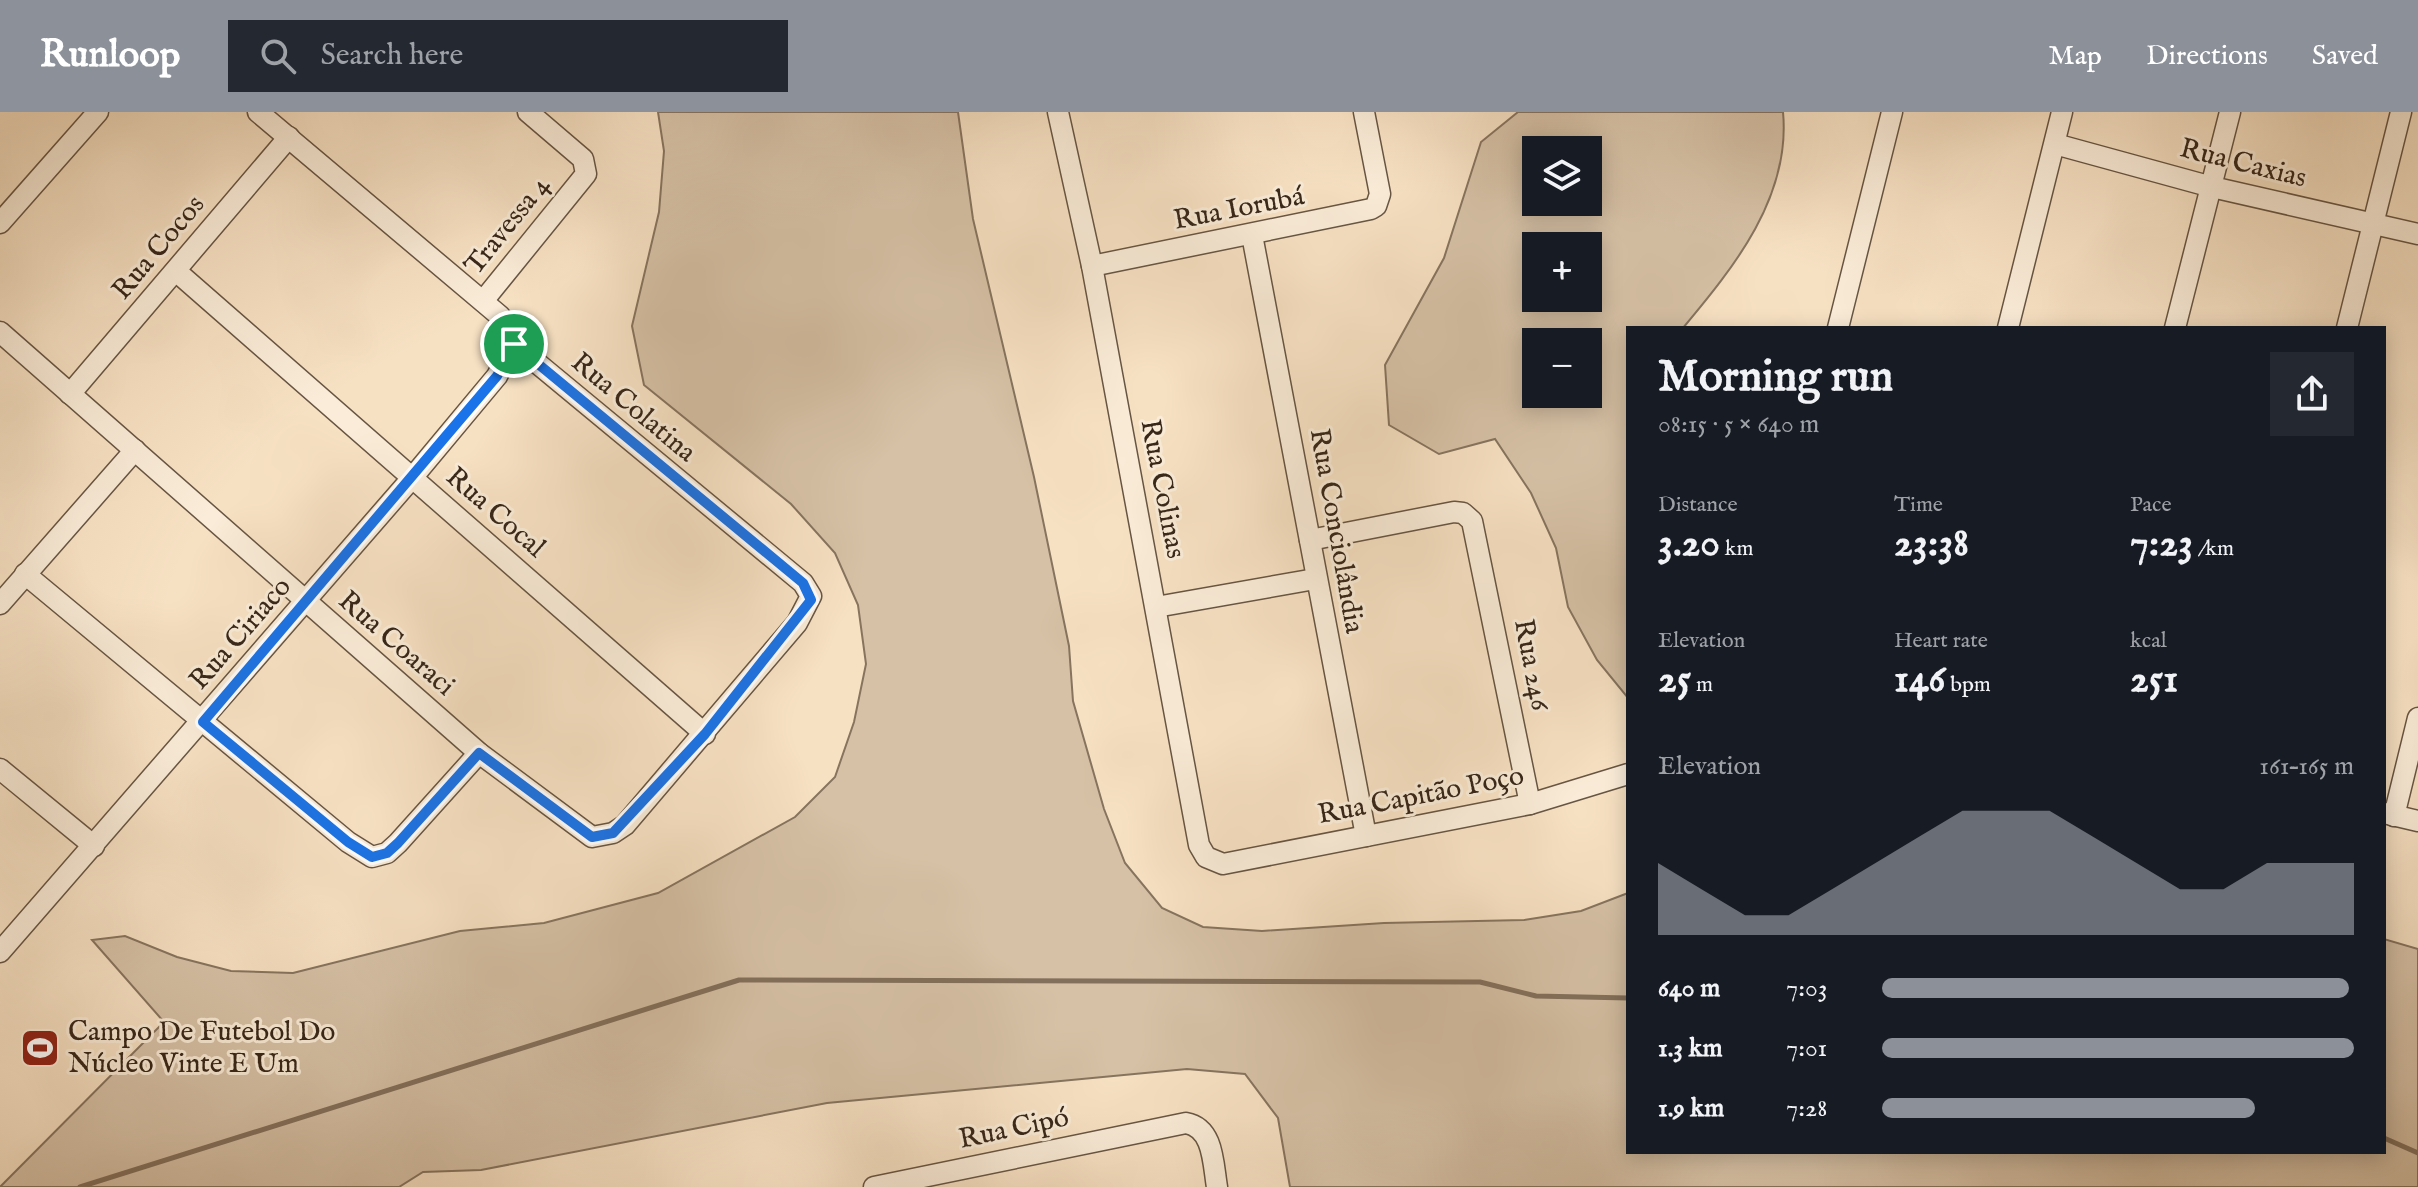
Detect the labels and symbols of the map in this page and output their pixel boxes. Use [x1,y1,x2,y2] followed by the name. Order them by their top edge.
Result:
[2176,131,2310,197] street label: Rua Caxias
[458,169,559,283] street label: Travessa 4
[1171,179,1308,239] street label: Rua Iorubá
[105,189,213,307] street label: Rua Cocos
[480,310,548,378] pin
[563,345,703,471] street label: Rua Colatina
[1131,416,1193,562] street label: Rua Colinas
[1301,426,1371,637] street label: Rua Conciolândia
[438,460,552,566] street label: Rua Cocal
[182,570,300,698] street label: Rua Ciriaco
[331,584,461,704] street label: Rua Coaraci
[1505,616,1557,715] street label: Rua 246
[1315,759,1527,833] street label: Rua Capitão Poço
[68,1015,335,1082] place label: Campo De Futebol Do Núcleo Vinte E Um
[19,1027,61,1069] sports icon: Campo De Futebol Do Núcleo Vinte E Um
[956,1100,1072,1158] street label: Rua Cipó

